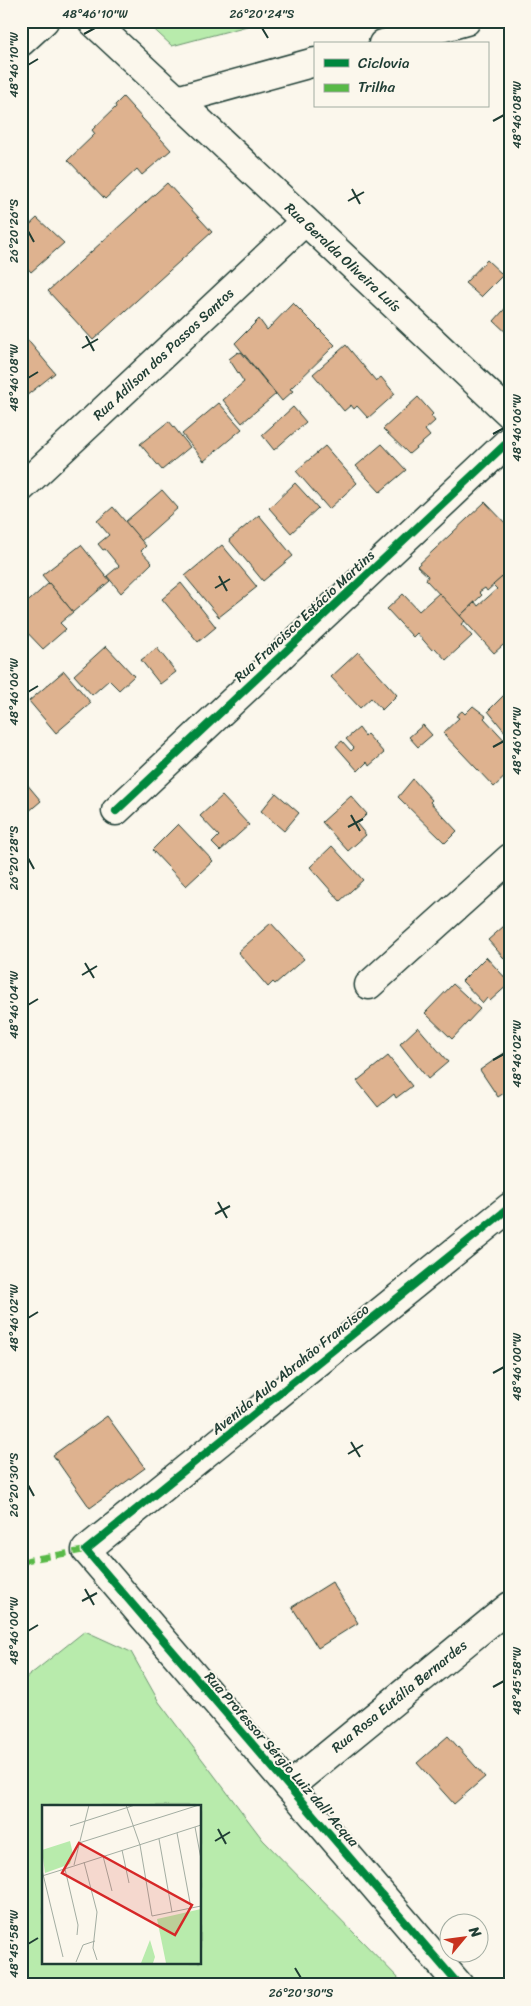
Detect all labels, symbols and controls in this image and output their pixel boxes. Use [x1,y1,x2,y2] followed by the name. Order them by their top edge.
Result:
[62,3,129,25] text: 48°46'10"W
[230,3,295,25] text: 26°20'24"S
[3,31,25,98] text: 48°46'10"W
[314,42,488,108] legend
[358,50,410,76] text: Ciclovia
[358,74,395,100] text: Trilha
[506,80,528,149] text: 48°46'08"W
[279,196,407,319] street label: Rua Geralda Oliveira Luís
[3,198,25,263] text: 26°20'26"S
[87,282,240,427] street label: Rua Adilson dos Passos Santos
[3,343,25,412] text: 48°46'08"W
[506,394,528,462] text: 48°46'06"W
[228,544,381,689] street label: Rua Francisco Estácio Martins
[3,658,25,726] text: 48°46'06"W
[506,706,528,775] text: 48°46'04"W
[3,825,25,890] text: 26°20'28"S
[3,970,25,1039] text: 48°46'04"W
[506,1020,528,1088] text: 48°46'02"W
[3,1284,25,1352] text: 48°46'02"W
[205,1297,375,1442] street label: Avenida Aulo Abrahão Francisco
[506,1332,528,1401] text: 48°46'00"W
[3,1452,25,1517] text: 26°20'30"S
[3,1596,25,1665] text: 48°46'00"W
[326,1633,473,1759] street label: Rua Rosa Eutália Bernardes
[506,1646,528,1715] text: 48°45'58"W
[198,1666,366,1854] street label: Rua Professor Sérgio Luiz dall'Acqua
[42,1805,201,1964] inset map
[3,1909,25,1978] text: 48°45'58"W
[438,1914,488,1964] north arrow
[461,1921,488,1943] text: N
[269,1982,334,2004] text: 26°20'30"S

